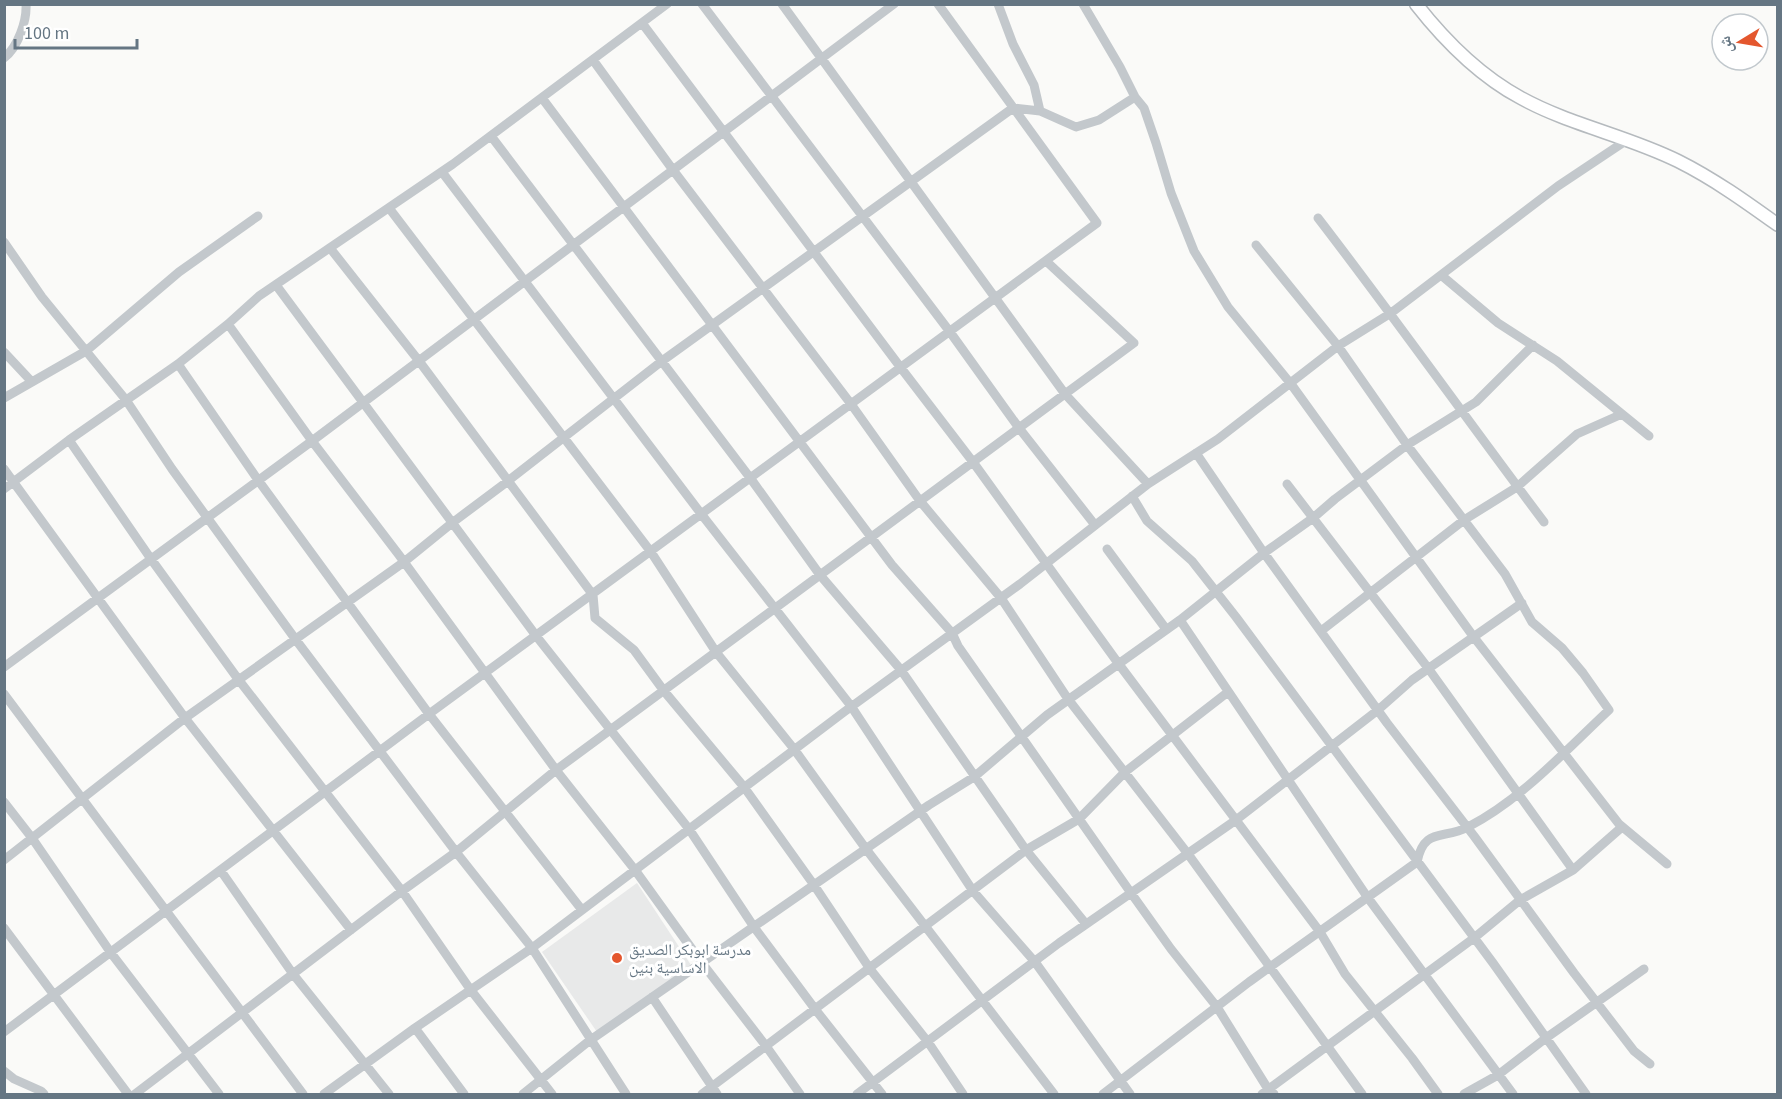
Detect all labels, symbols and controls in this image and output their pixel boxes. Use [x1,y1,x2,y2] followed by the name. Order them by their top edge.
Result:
[15,12,136,50] scale bar
[1710,12,1770,72] north arrow
[24,21,69,46] text: 100 m
[1714,34,1739,55] text: ش
[629,939,751,979] place label: مدرسة ابوبكر الصديق الاساسية بنين
[610,951,624,965] marker: مدرسة ابوبكر الصديق الاساسية بنين

